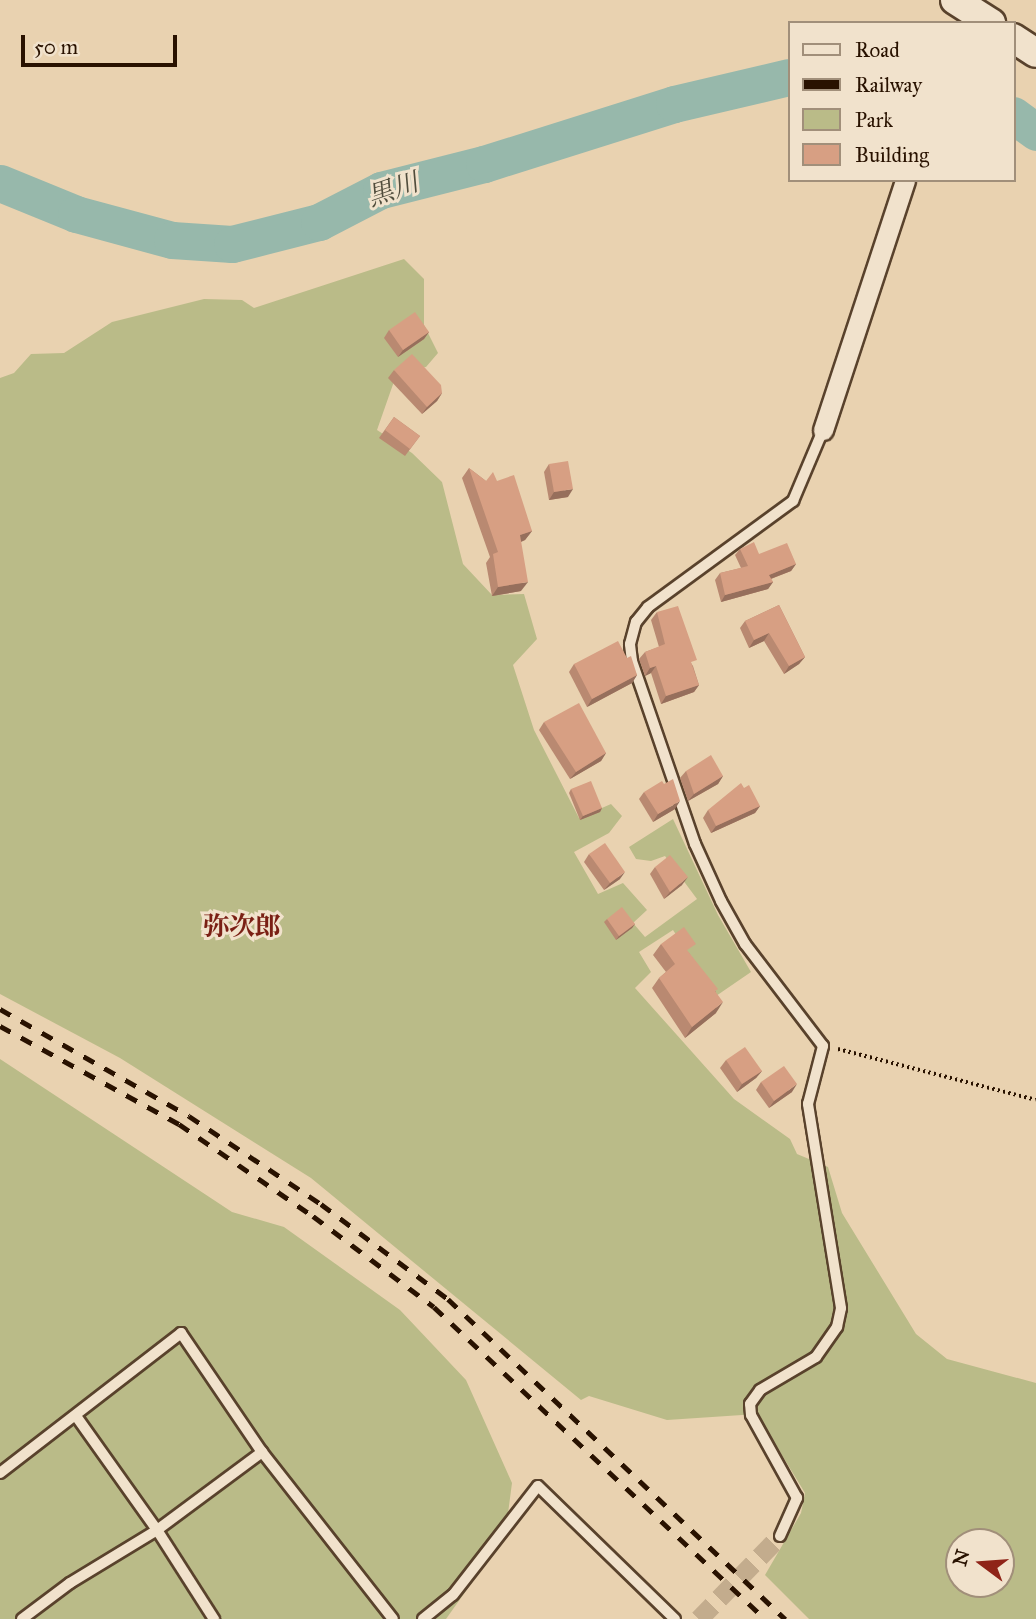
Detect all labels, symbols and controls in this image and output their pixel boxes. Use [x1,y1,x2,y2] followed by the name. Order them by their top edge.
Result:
[24,21,180,65] scale bar
[788,21,1015,182] legend
[34,34,78,60] text: 50 m
[855,37,900,63] text: Road
[855,72,922,98] text: Railway
[855,107,893,133] text: Park
[855,142,929,168] text: Building
[363,167,423,213] water label: 黒川
[203,911,281,943] district label: 弥次郎
[945,1528,1015,1598] north arrow
[948,1547,975,1569] text: N

